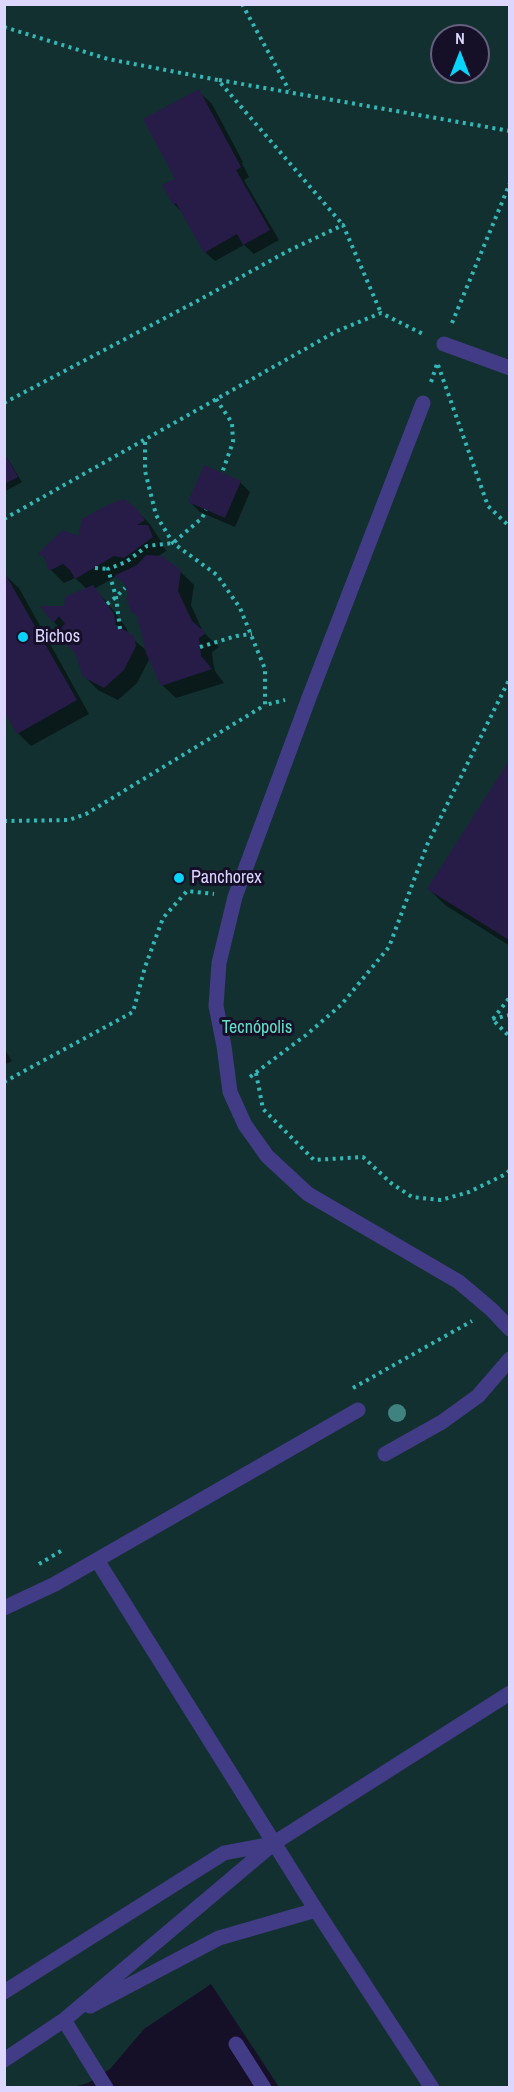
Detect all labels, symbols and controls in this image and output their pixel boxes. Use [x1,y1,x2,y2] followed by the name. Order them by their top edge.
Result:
[430,24,490,84] north arrow
[455,27,465,49] text: N
[35,626,80,648] place label: Bichos
[16,630,30,644] marker: Bichos
[191,867,262,889] place label: Panchorex
[172,871,186,885] marker: Panchorex
[222,1017,292,1039] park label: Tecnópolis

